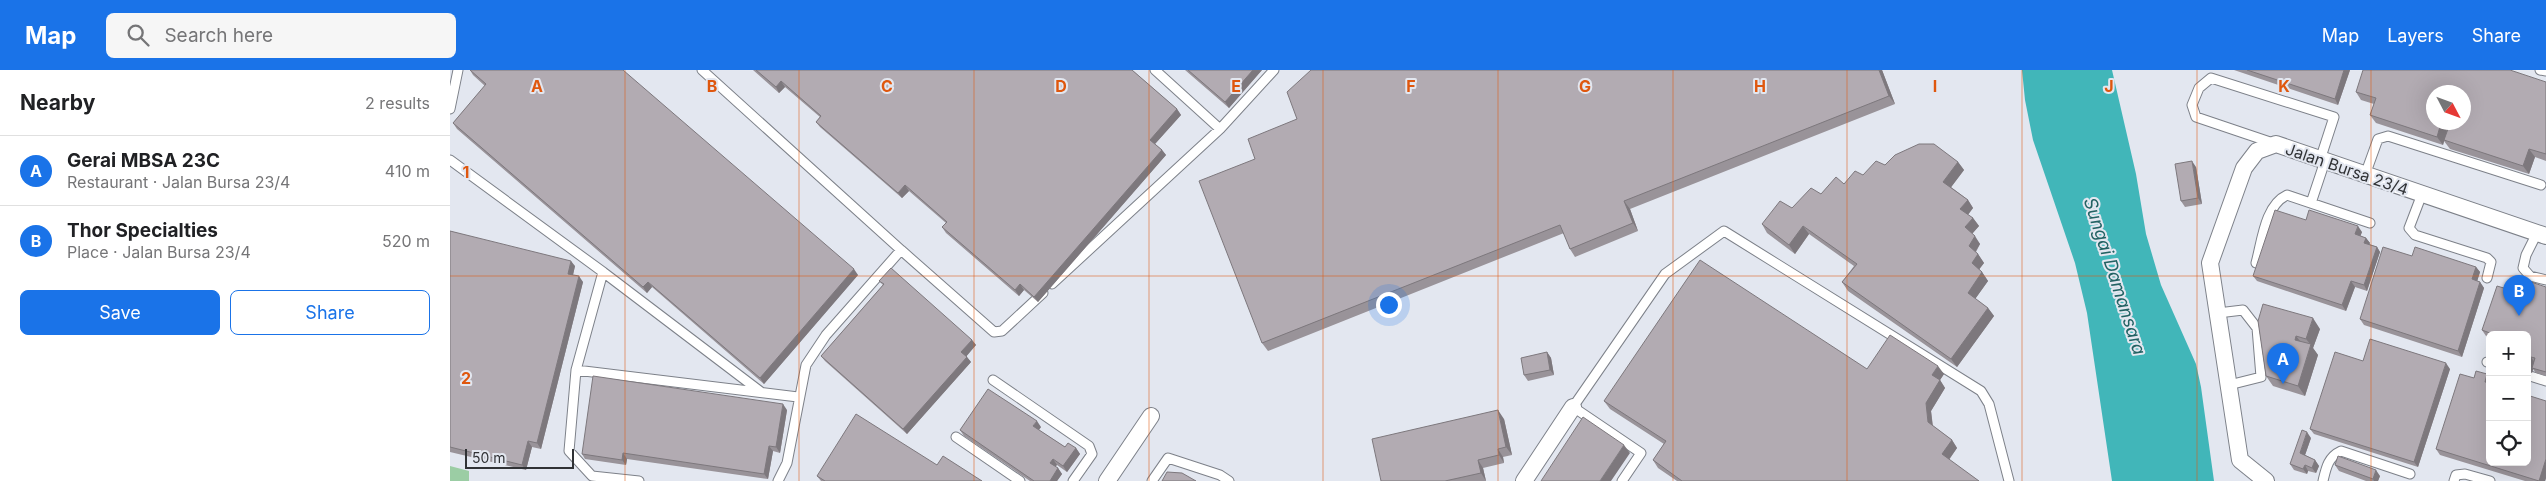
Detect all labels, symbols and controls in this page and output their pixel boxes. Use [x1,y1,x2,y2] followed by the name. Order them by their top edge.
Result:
[106,13,456,58] search box
[25,21,76,50] text: Map
[124,21,152,49] icon: search
[164,24,273,47] text: Search here
[2322,25,2359,46] text: Map
[2387,25,2444,46] text: Layers
[2472,25,2521,46] text: Share
[531,76,543,96] text: A
[707,76,717,96] text: B
[881,76,893,96] text: C
[1055,76,1067,96] text: D
[1231,76,1241,96] text: E
[1406,76,1416,96] text: F
[1579,76,1591,96] text: G
[1754,76,1766,96] text: H
[1933,76,1937,96] text: I
[2104,76,2114,96] text: J
[2278,76,2290,96] text: K
[2426,85,2471,130] north arrow
[20,90,95,115] text: Nearby
[365,93,430,113] text: 2 results
[2283,139,2411,199] street label: Jalan Bursa 23/4
[67,149,220,172] text: Gerai MBSA 23C
[30,161,42,181] text: A
[385,161,430,181] text: 410 m
[463,162,469,182] text: 1
[67,172,290,192] text: Restaurant · Jalan Bursa 23/4
[2080,195,2150,357] water label: Sungai Damansara
[67,219,218,242] text: Thor Specialties
[31,231,41,251] text: B
[382,231,430,251] text: 520 m
[67,242,251,262] text: Place · Jalan Bursa 23/4
[2503,275,2535,316] pin: B
[20,290,220,335] button: Save
[230,290,430,335] button: Share
[1376,292,1402,318] your location
[2486,331,2531,466] map controls
[2486,331,2531,376] button: +
[2267,343,2299,384] pin: A
[461,368,471,388] text: 2
[2486,376,2531,421] button: −
[2486,421,2531,466] button: locate
[465,446,574,469] scale bar
[472,449,506,466] text: 50 m

